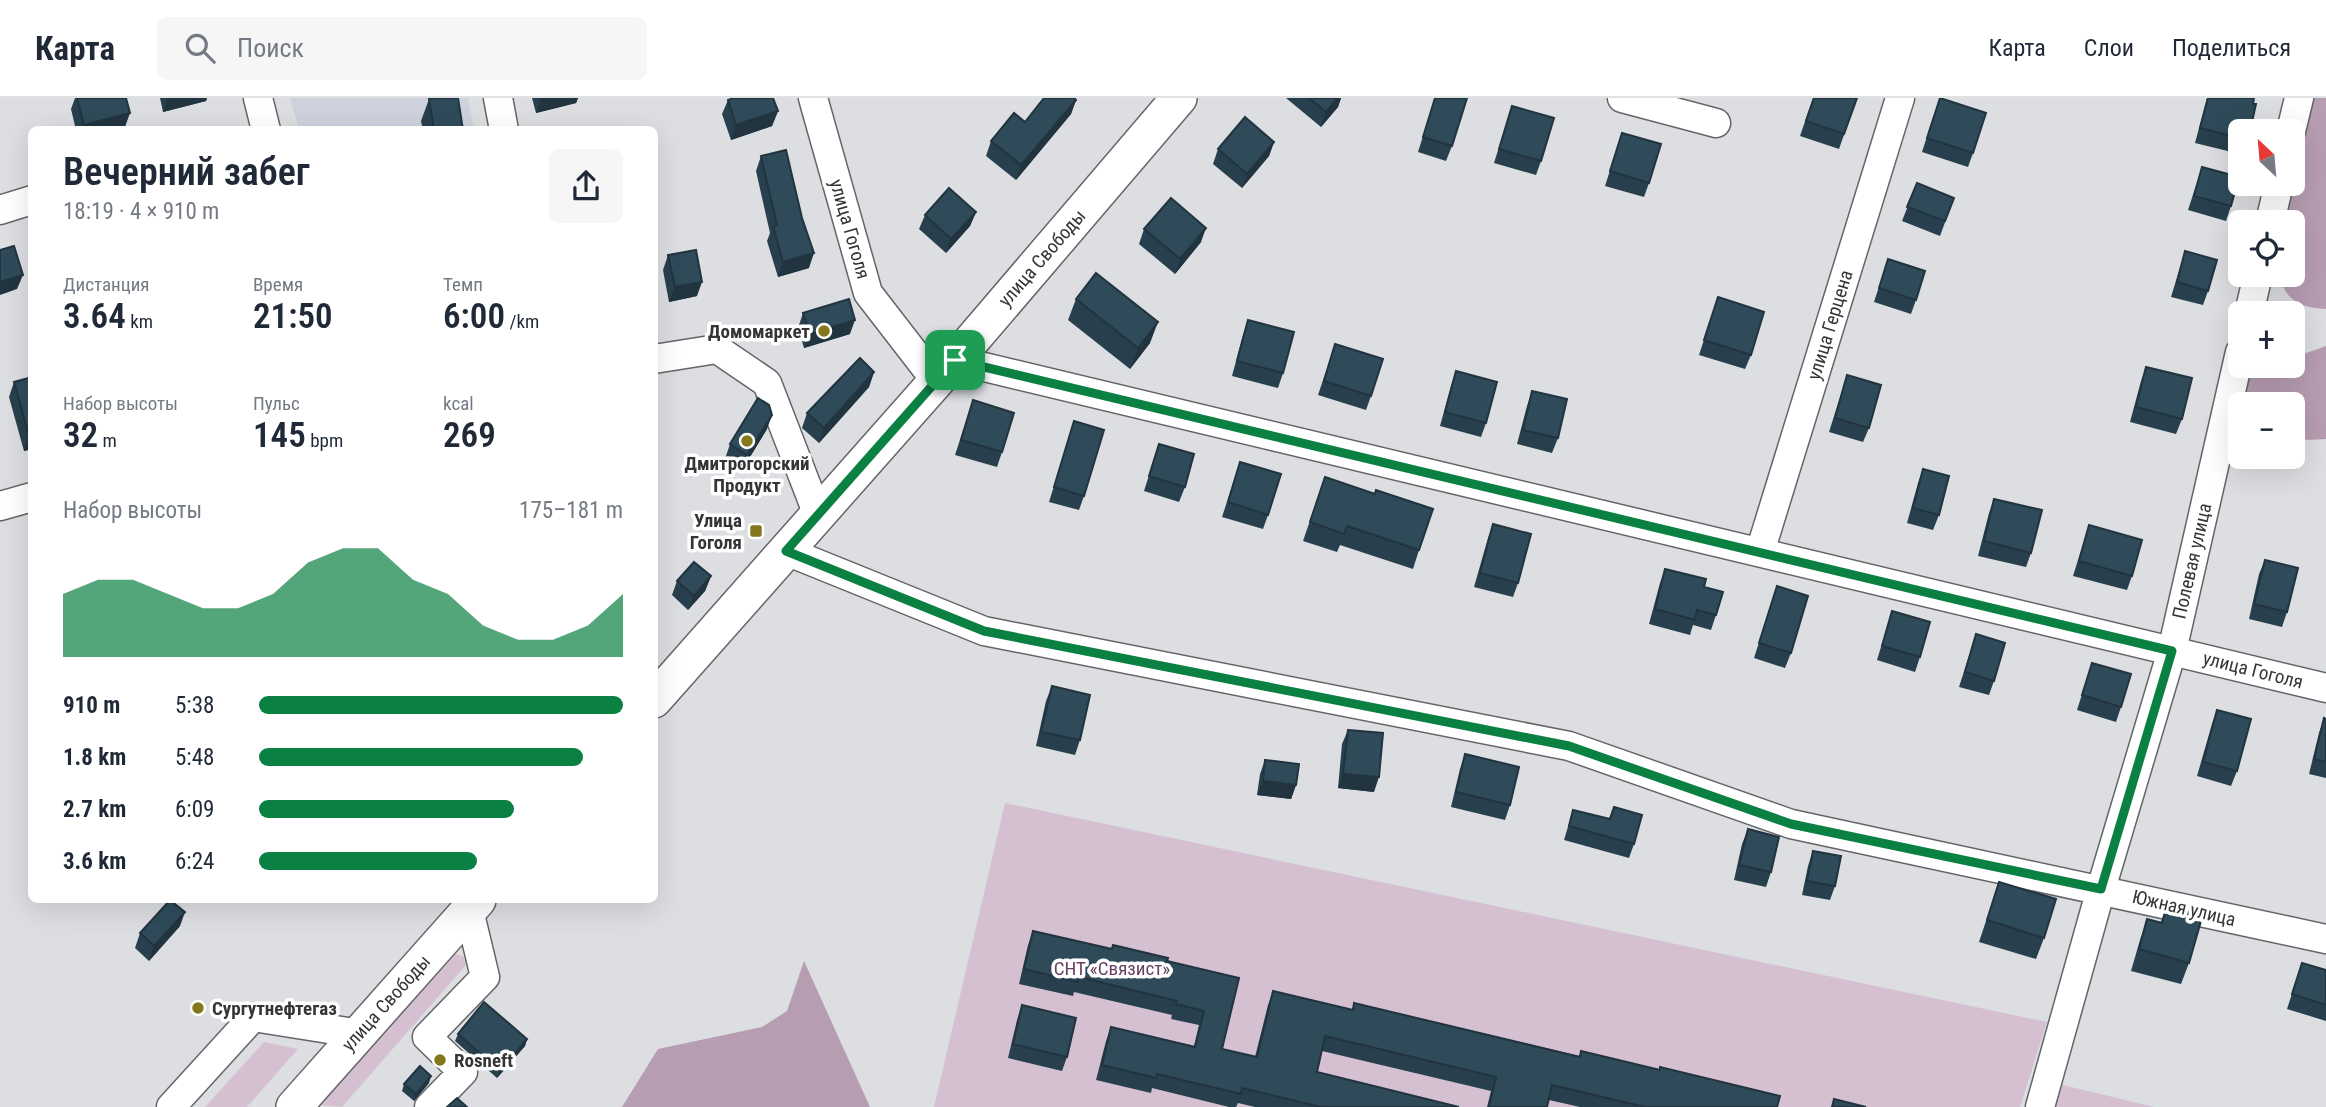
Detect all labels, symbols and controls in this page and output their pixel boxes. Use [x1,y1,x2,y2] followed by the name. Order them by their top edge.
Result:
[157,17,647,80] search box
[35,29,115,68] text: Карта
[181,29,219,67] icon: search
[237,33,304,63] text: Поиск
[1988,34,2046,62] text: Карта
[2084,34,2134,62] text: Слои
[2172,34,2291,62] text: Поделиться
[2228,119,2305,196] north arrow
[2228,119,2305,469] map controls
[549,149,623,223] button: share
[63,150,310,194] text: Вечерний забег
[825,177,875,281] street label: улица Гоголя
[63,198,219,225] text: 18:19 · 4 × 910 m
[993,205,1091,311] street label: улица Свободы
[2228,210,2305,287] button: locate
[1802,267,1858,383] street label: улица Герцена
[63,273,150,296] text: Дистанция
[253,273,303,296] text: Время
[443,273,483,296] text: Темп
[63,296,126,337] text: 3.64
[253,296,333,337] text: 21:50
[443,296,505,337] text: 6:00
[2228,301,2305,378] button: +
[126,310,153,333] text: km
[505,310,539,333] text: /km
[708,320,810,343] place label: Домомаркет
[816,323,832,339] marker: Домомаркет
[925,330,985,390] pin
[936,341,974,379] icon: arrive
[63,392,178,415] text: Набор высоты
[253,392,300,415] text: Пульс
[443,392,474,415] text: kcal
[2228,392,2305,469] button: −
[63,415,98,456] text: 32
[253,415,306,456] text: 145
[443,415,496,456] text: 269
[98,429,117,452] text: m
[306,429,343,452] text: bpm
[739,433,755,449] marker: Дмитрогорский Продукт
[684,452,810,497] place label: Дмитрогорский Продукт
[63,497,202,524] text: Набор высоты
[519,497,623,524] text: 175–181 m
[2168,501,2216,621] street label: Полевая улица
[690,509,742,554] place label: Улица Гоголя
[748,523,764,539] marker: Улица Гоголя
[2200,646,2306,694] street label: улица Гоголя
[63,692,120,719] text: 910 m
[175,692,214,719] text: 5:38
[63,744,126,771] text: 1.8 km
[175,744,214,771] text: 5:48
[63,796,126,823] text: 2.7 km
[175,796,214,823] text: 6:09
[63,848,126,875] text: 3.6 km
[175,848,214,875] text: 6:24
[2130,885,2238,931] street label: Южная улица
[337,950,435,1056] street label: улица Свободы
[1054,957,1170,980] park label: СНТ «Связист»
[212,997,337,1020] place label: Сургутнефтегаз
[190,1000,206,1016] marker: Сургутнефтегаз
[454,1049,513,1072] place label: Rosneft
[432,1052,448,1068] marker: Rosneft

